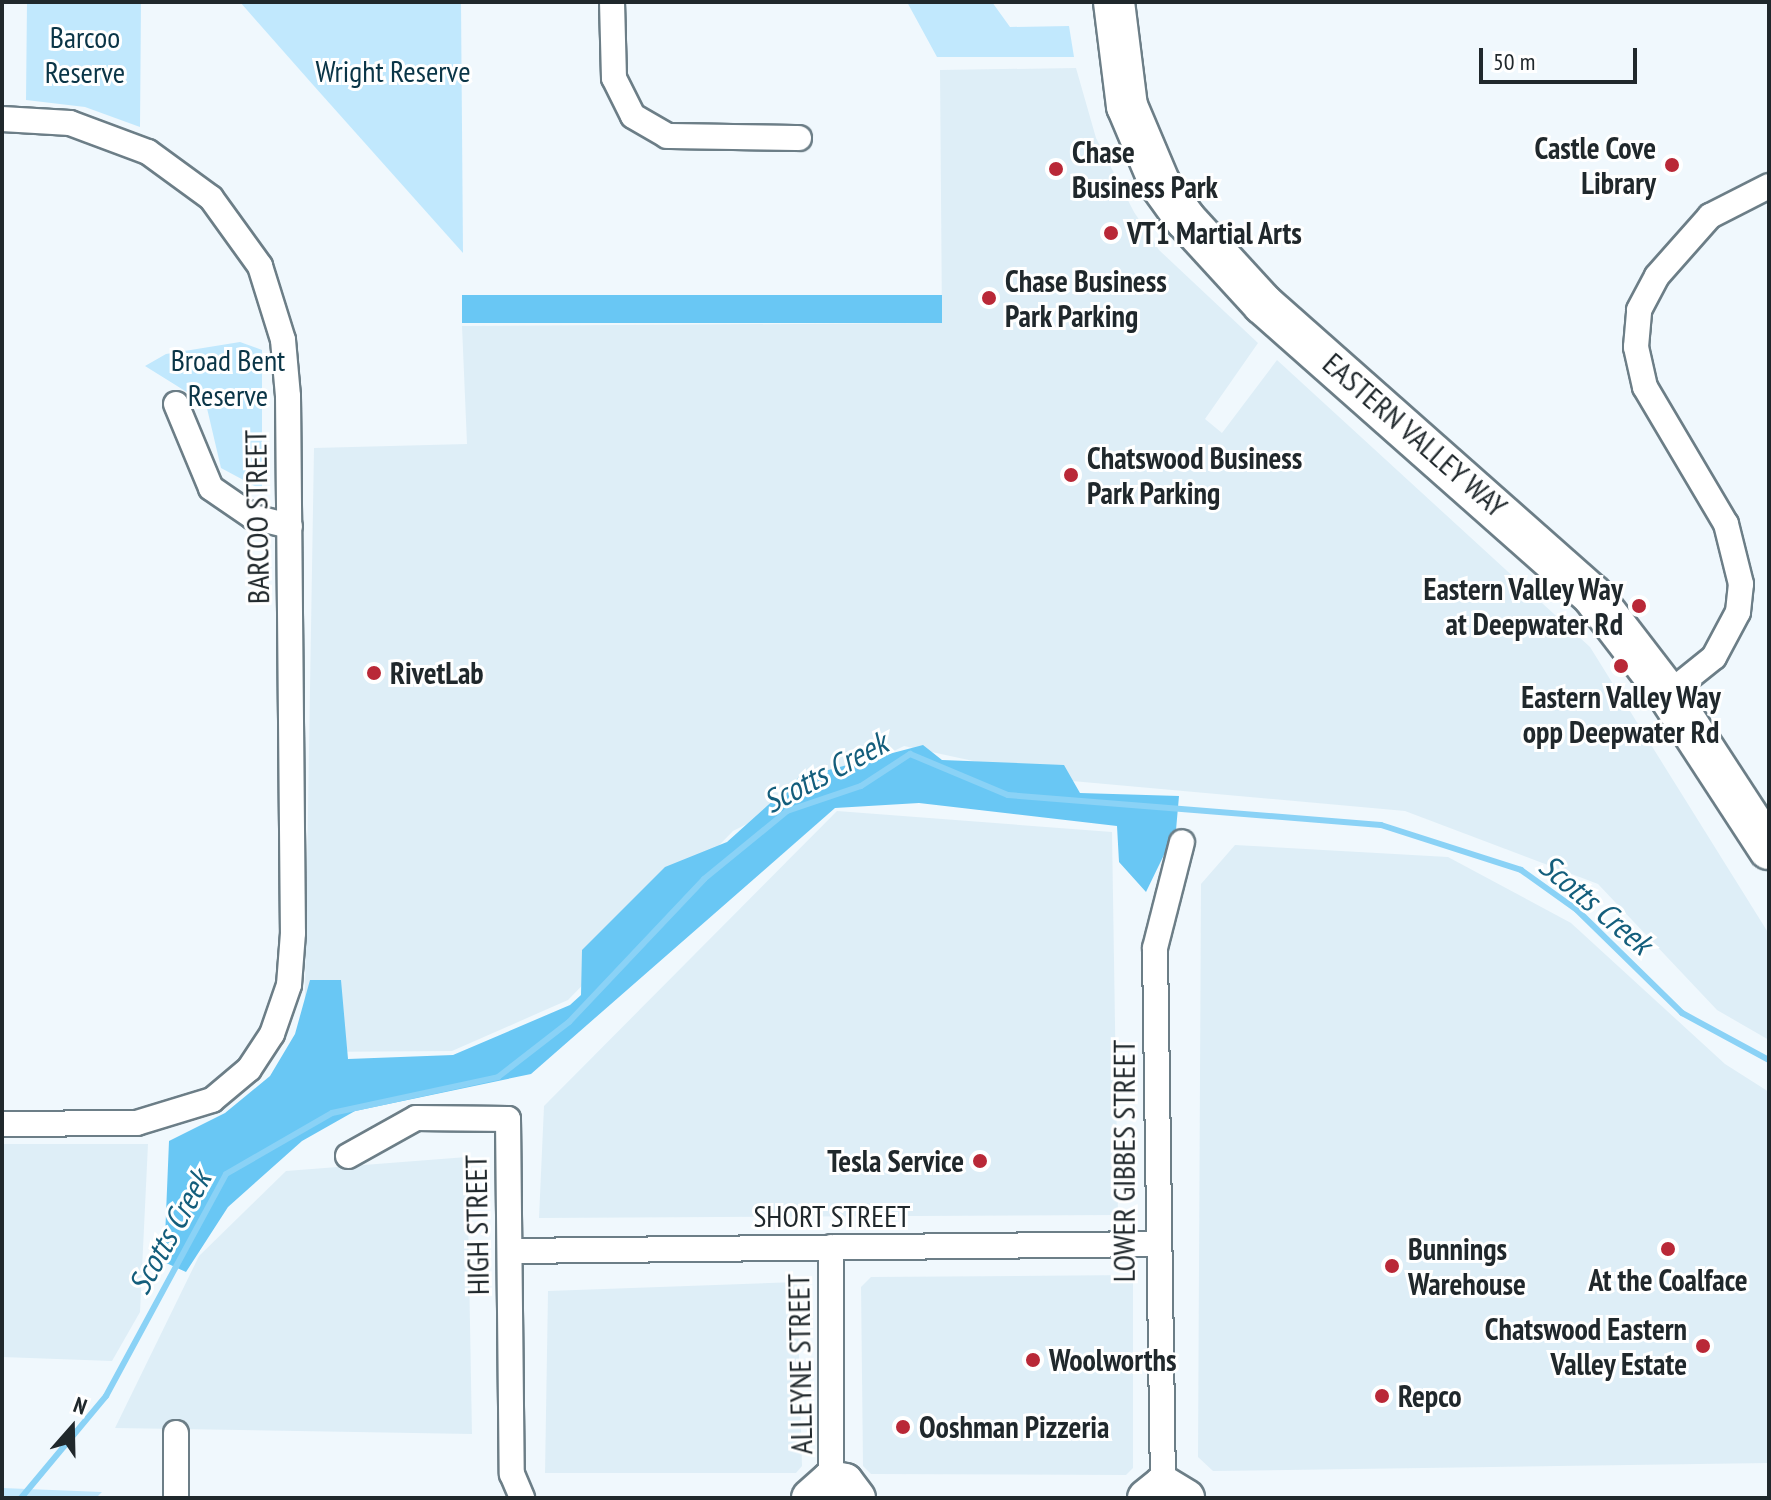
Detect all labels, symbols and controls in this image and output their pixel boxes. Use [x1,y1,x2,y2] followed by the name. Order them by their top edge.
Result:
[45,19,125,90] park label: Barcoo Reserve
[1483,32,1641,82] scale bar
[1493,46,1535,77] text: 50 m
[315,53,471,89] park label: Wright Reserve
[1534,130,1656,200] place label: Castle Cove Library
[1072,134,1218,204] place label: Chase Business Park
[1663,156,1681,174] marker: Castle Cove Library
[1047,160,1065,178] marker: Chase Business Park
[1127,215,1303,251] place label: VT1 Martial Arts
[1102,224,1120,242] marker: VT1 Martial Arts
[1005,263,1167,334] place label: Chase Business Park Parking
[980,289,998,307] marker: Chase Business Park Parking
[171,342,285,412] park label: Broad Bent Reserve
[1315,345,1515,525] street label: EASTERN VALLEY WAY
[237,430,277,604] street label: BARCOO STREET
[1087,440,1302,510] place label: Chatswood Business Park Parking
[1062,466,1080,484] marker: Chatswood Business Park Parking
[1421,571,1623,642] place label: Eastern Valley Way at Deepwater Rd
[1630,597,1648,615] marker: Eastern Valley Way at Deepwater Rd
[390,655,484,691] place label: RivetLab
[1612,657,1630,675] marker: Eastern Valley Way opp Deepwater Rd
[365,664,383,682] marker: RivetLab
[1520,679,1722,750] place label: Eastern Valley Way opp Deepwater Rd
[756,723,894,821] water label: Scotts Creek
[1532,846,1660,962] water label: Scotts Creek
[1106,1040,1142,1282] street label: LOWER GIBBES STREET
[827,1143,964,1179] place label: Tesla Service
[971,1152,989,1170] marker: Tesla Service
[458,1155,496,1295] street label: HIGH STREET
[119,1164,219,1300] water label: Scotts Creek
[753,1198,911,1234] street label: SHORT STREET
[1408,1231,1526,1302] place label: Bunnings Warehouse
[1659,1240,1677,1258] marker: At the Coalface
[1383,1257,1401,1275] marker: Bunnings Warehouse
[1588,1262,1748,1298] place label: At the Coalface
[780,1273,820,1455] street label: ALLEYNE STREET
[1485,1311,1687,1382] place label: Chatswood Eastern Valley Estate
[1694,1337,1712,1355] marker: Chatswood Eastern Valley Estate
[1049,1342,1176,1378] place label: Woolworths
[1024,1351,1042,1369] marker: Woolworths
[1398,1378,1462,1414] place label: Repco
[1373,1387,1391,1405] marker: Repco
[32,1388,112,1468] north arrow
[70,1390,91,1421] text: N
[919,1409,1109,1445] place label: Ooshman Pizzeria
[894,1418,912,1436] marker: Ooshman Pizzeria

